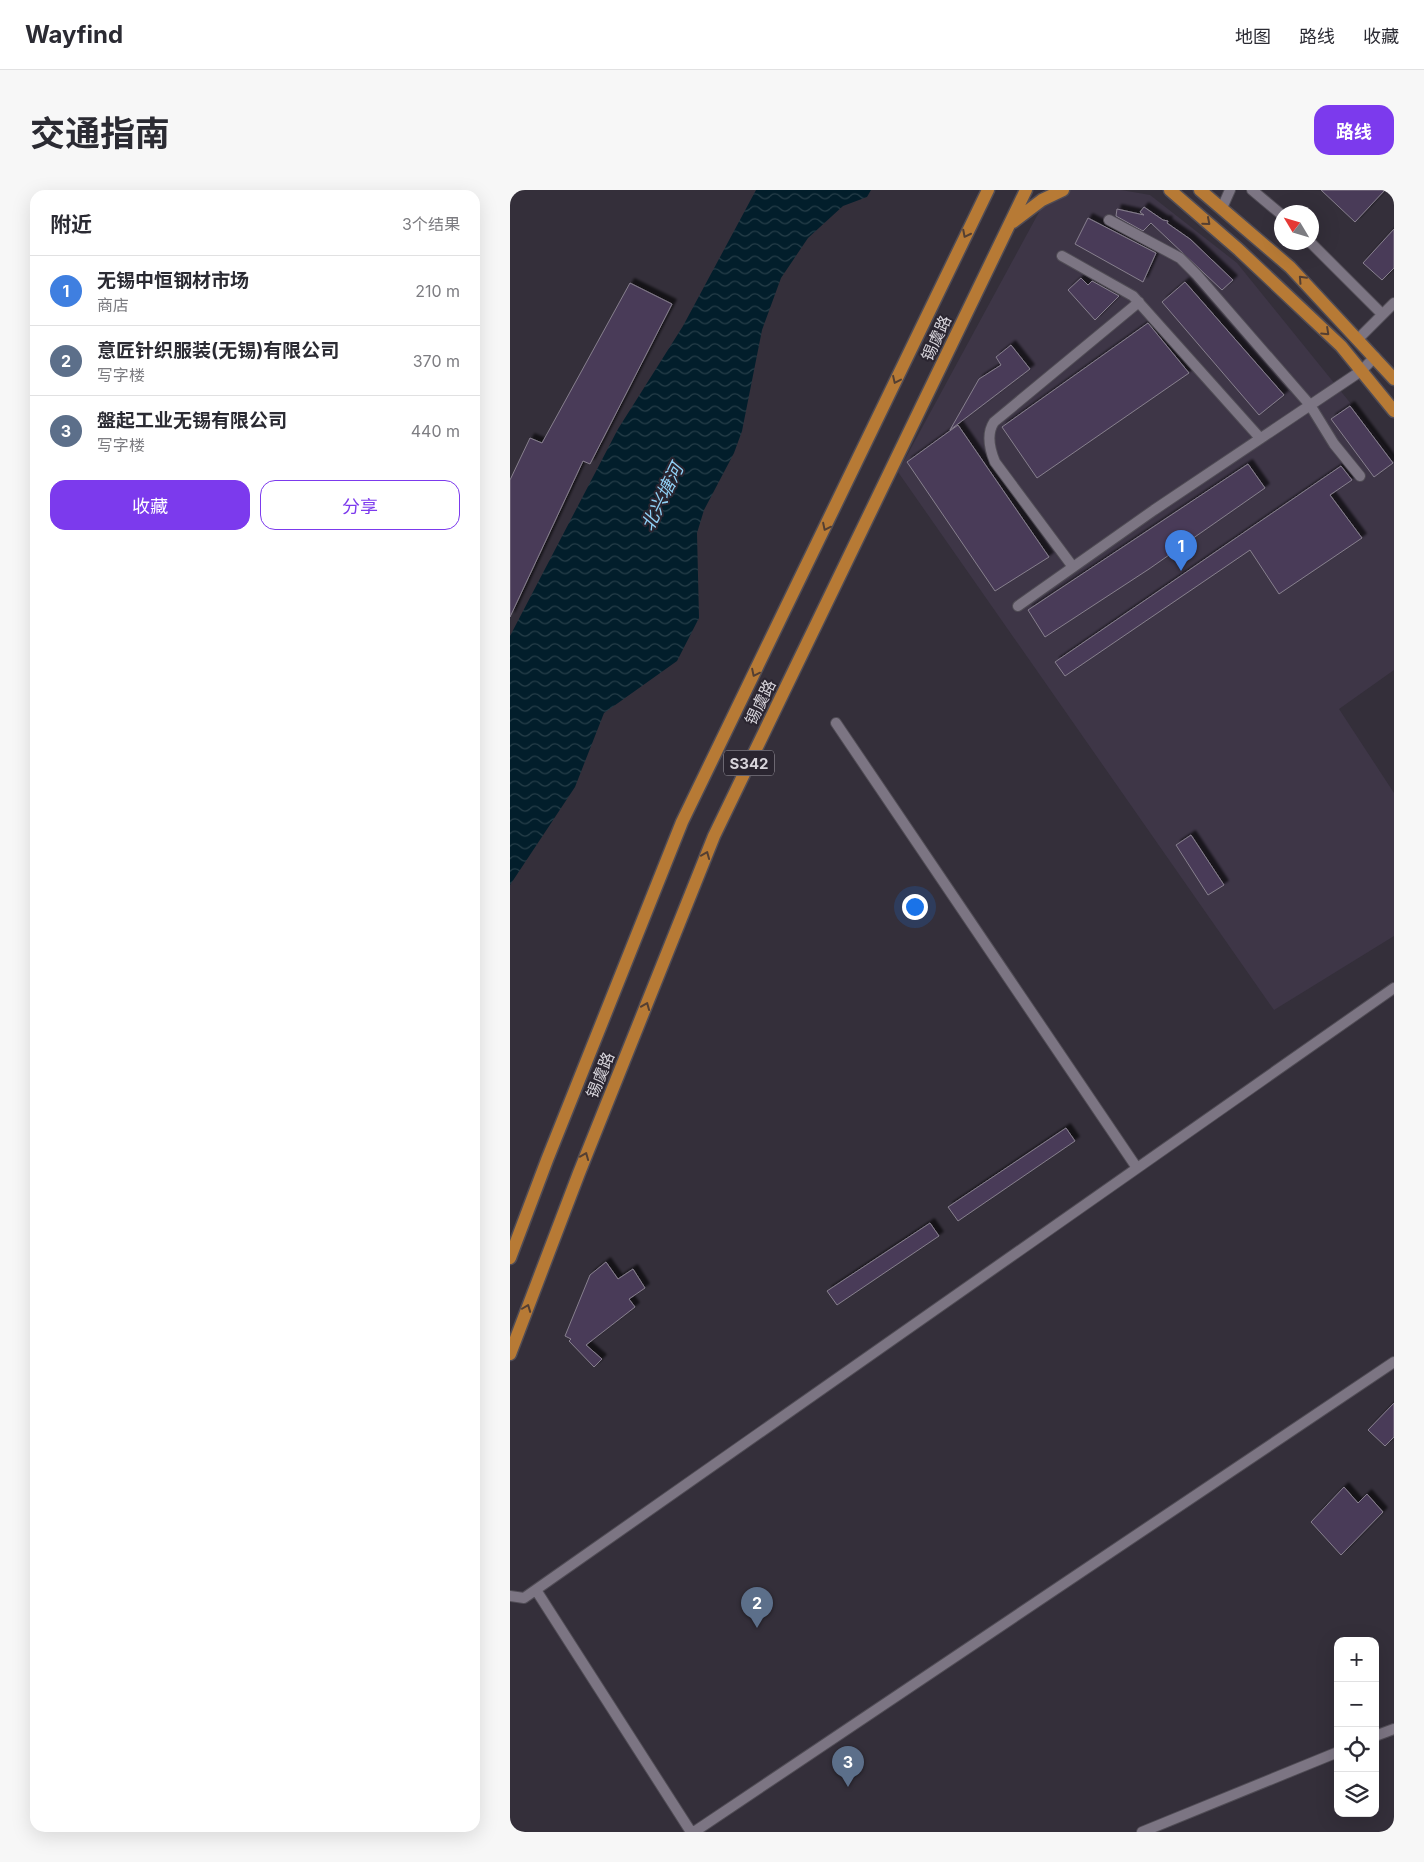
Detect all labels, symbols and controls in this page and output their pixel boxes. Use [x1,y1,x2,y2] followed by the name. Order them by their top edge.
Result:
[25,20,123,49] text: Wayfind
[1235,26,1271,47] text: 地图
[1299,26,1335,47] text: 路线
[1363,26,1399,47] text: 收藏
[1314,105,1394,155] button: 路线
[30,112,170,154] text: 交通指南
[1274,205,1319,250] north arrow
[50,212,92,237] text: 附近
[402,214,460,234] text: 3个结果
[1201,216,1210,225] one-way arrow
[962,228,972,237] one-way arrow
[97,269,249,292] text: 无锡中恒钢材市场
[1299,275,1308,284] one-way arrow
[63,281,69,301] text: 1
[415,281,460,301] text: 210 m
[97,295,129,315] text: 商店
[917,312,955,364] street label: 锡虞路
[1320,326,1329,335] one-way arrow
[97,339,339,362] text: 意匠针织服装(无锡)有限公司
[61,351,71,371] text: 2
[413,351,460,371] text: 370 m
[97,365,145,385] text: 写字楼
[892,375,902,384] one-way arrow
[97,409,287,432] text: 盤起工业无锡有限公司
[61,421,71,441] text: 3
[411,421,460,441] text: 440 m
[97,435,145,455] text: 写字楼
[637,457,689,534] water label: 北兴塘河
[50,480,250,530] button: 收藏
[260,480,460,530] button: 分享
[822,522,832,531] one-way arrow
[1165,530,1197,571] pin: 1
[751,668,761,677] one-way arrow
[740,676,780,728] street label: 锡虞路
[724,750,774,776] road number: S342
[700,851,710,860] one-way arrow
[902,894,928,920] your location
[640,1002,650,1010] one-way arrow
[582,1049,618,1101] street label: 锡虞路
[580,1153,590,1161] one-way arrow
[521,1304,531,1313] one-way arrow
[741,1587,773,1628] pin: 2
[1334,1637,1379,1817] map controls
[1334,1637,1379,1682] button: +
[1334,1682,1379,1727] button: −
[1334,1727,1379,1772] button: locate
[832,1746,864,1787] pin: 3
[1334,1772,1379,1817] button: layers

